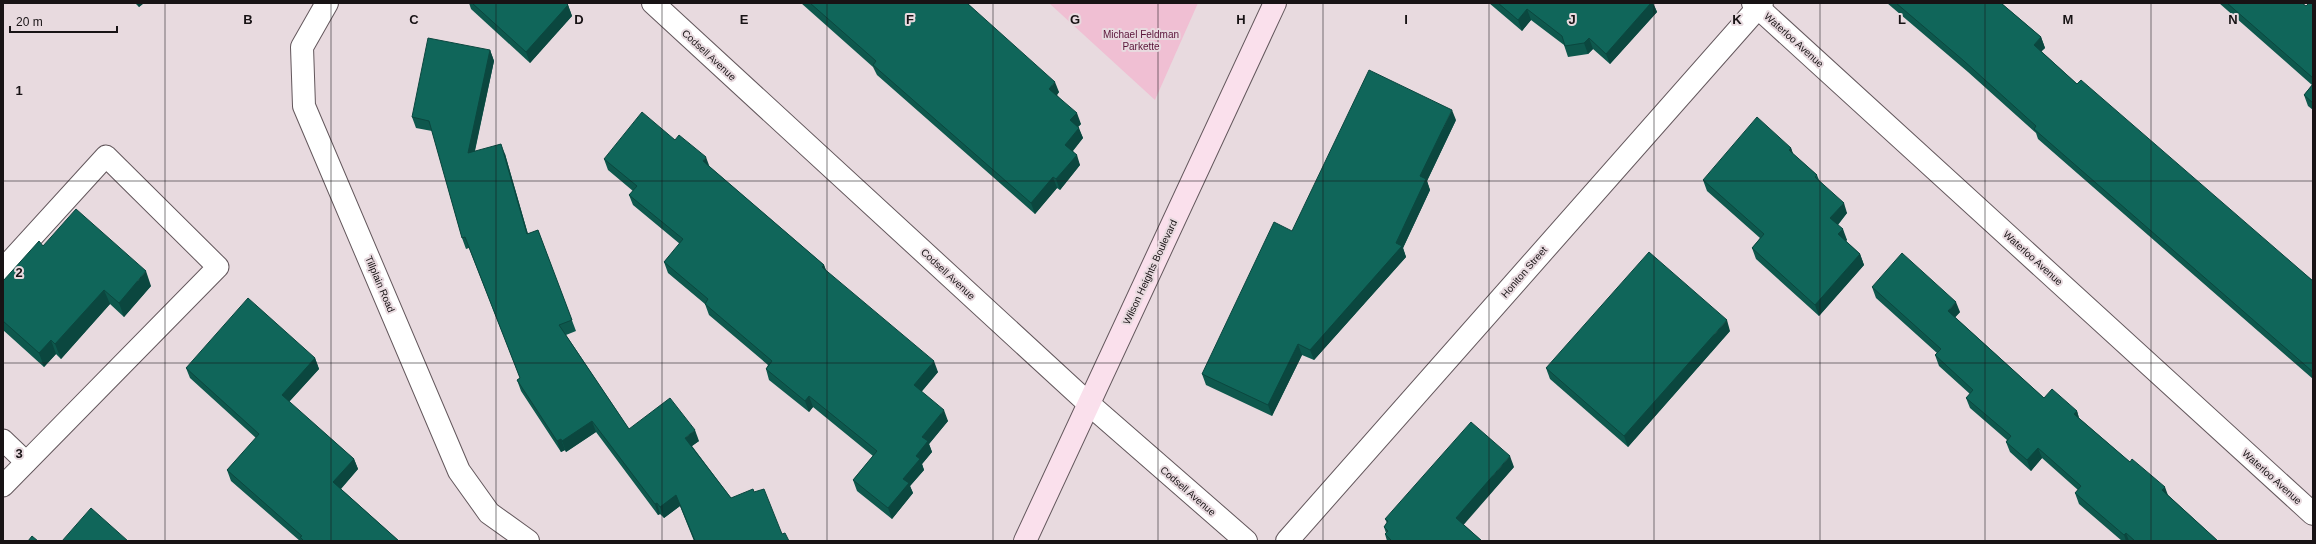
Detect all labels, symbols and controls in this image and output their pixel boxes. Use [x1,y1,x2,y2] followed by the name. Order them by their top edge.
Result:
[10,8,117,34] scale bar
[1762,11,1826,70] street label: Waterloo Avenue
[243,12,253,27] text: B
[409,12,419,27] text: C
[574,12,584,27] text: D
[740,12,749,27] text: E
[906,12,914,27] text: F
[1070,12,1080,27] text: G
[1236,12,1246,27] text: H
[1404,12,1408,27] text: I
[1568,12,1576,27] text: J
[1732,12,1742,27] text: K
[1898,12,1906,27] text: L
[2063,12,2073,27] text: M
[2228,12,2238,27] text: N
[16,15,43,29] text: 20 m
[680,27,738,83] street label: Codsell Avenue
[1103,29,1179,52] park label: Michael Feldman Parkette
[15,83,23,98] text: 1
[1121,218,1179,326] street label: Wilson Heights Boulevard
[2001,229,2065,288] street label: Waterloo Avenue
[1499,244,1549,300] street label: Honiton Street
[919,246,977,302] street label: Codsell Avenue
[363,254,397,314] street label: Tillplain Road
[15,265,23,280] text: 2
[15,446,23,461] text: 3
[2240,448,2304,507] street label: Waterloo Avenue
[1158,464,1218,518] street label: Codsell Avenue

